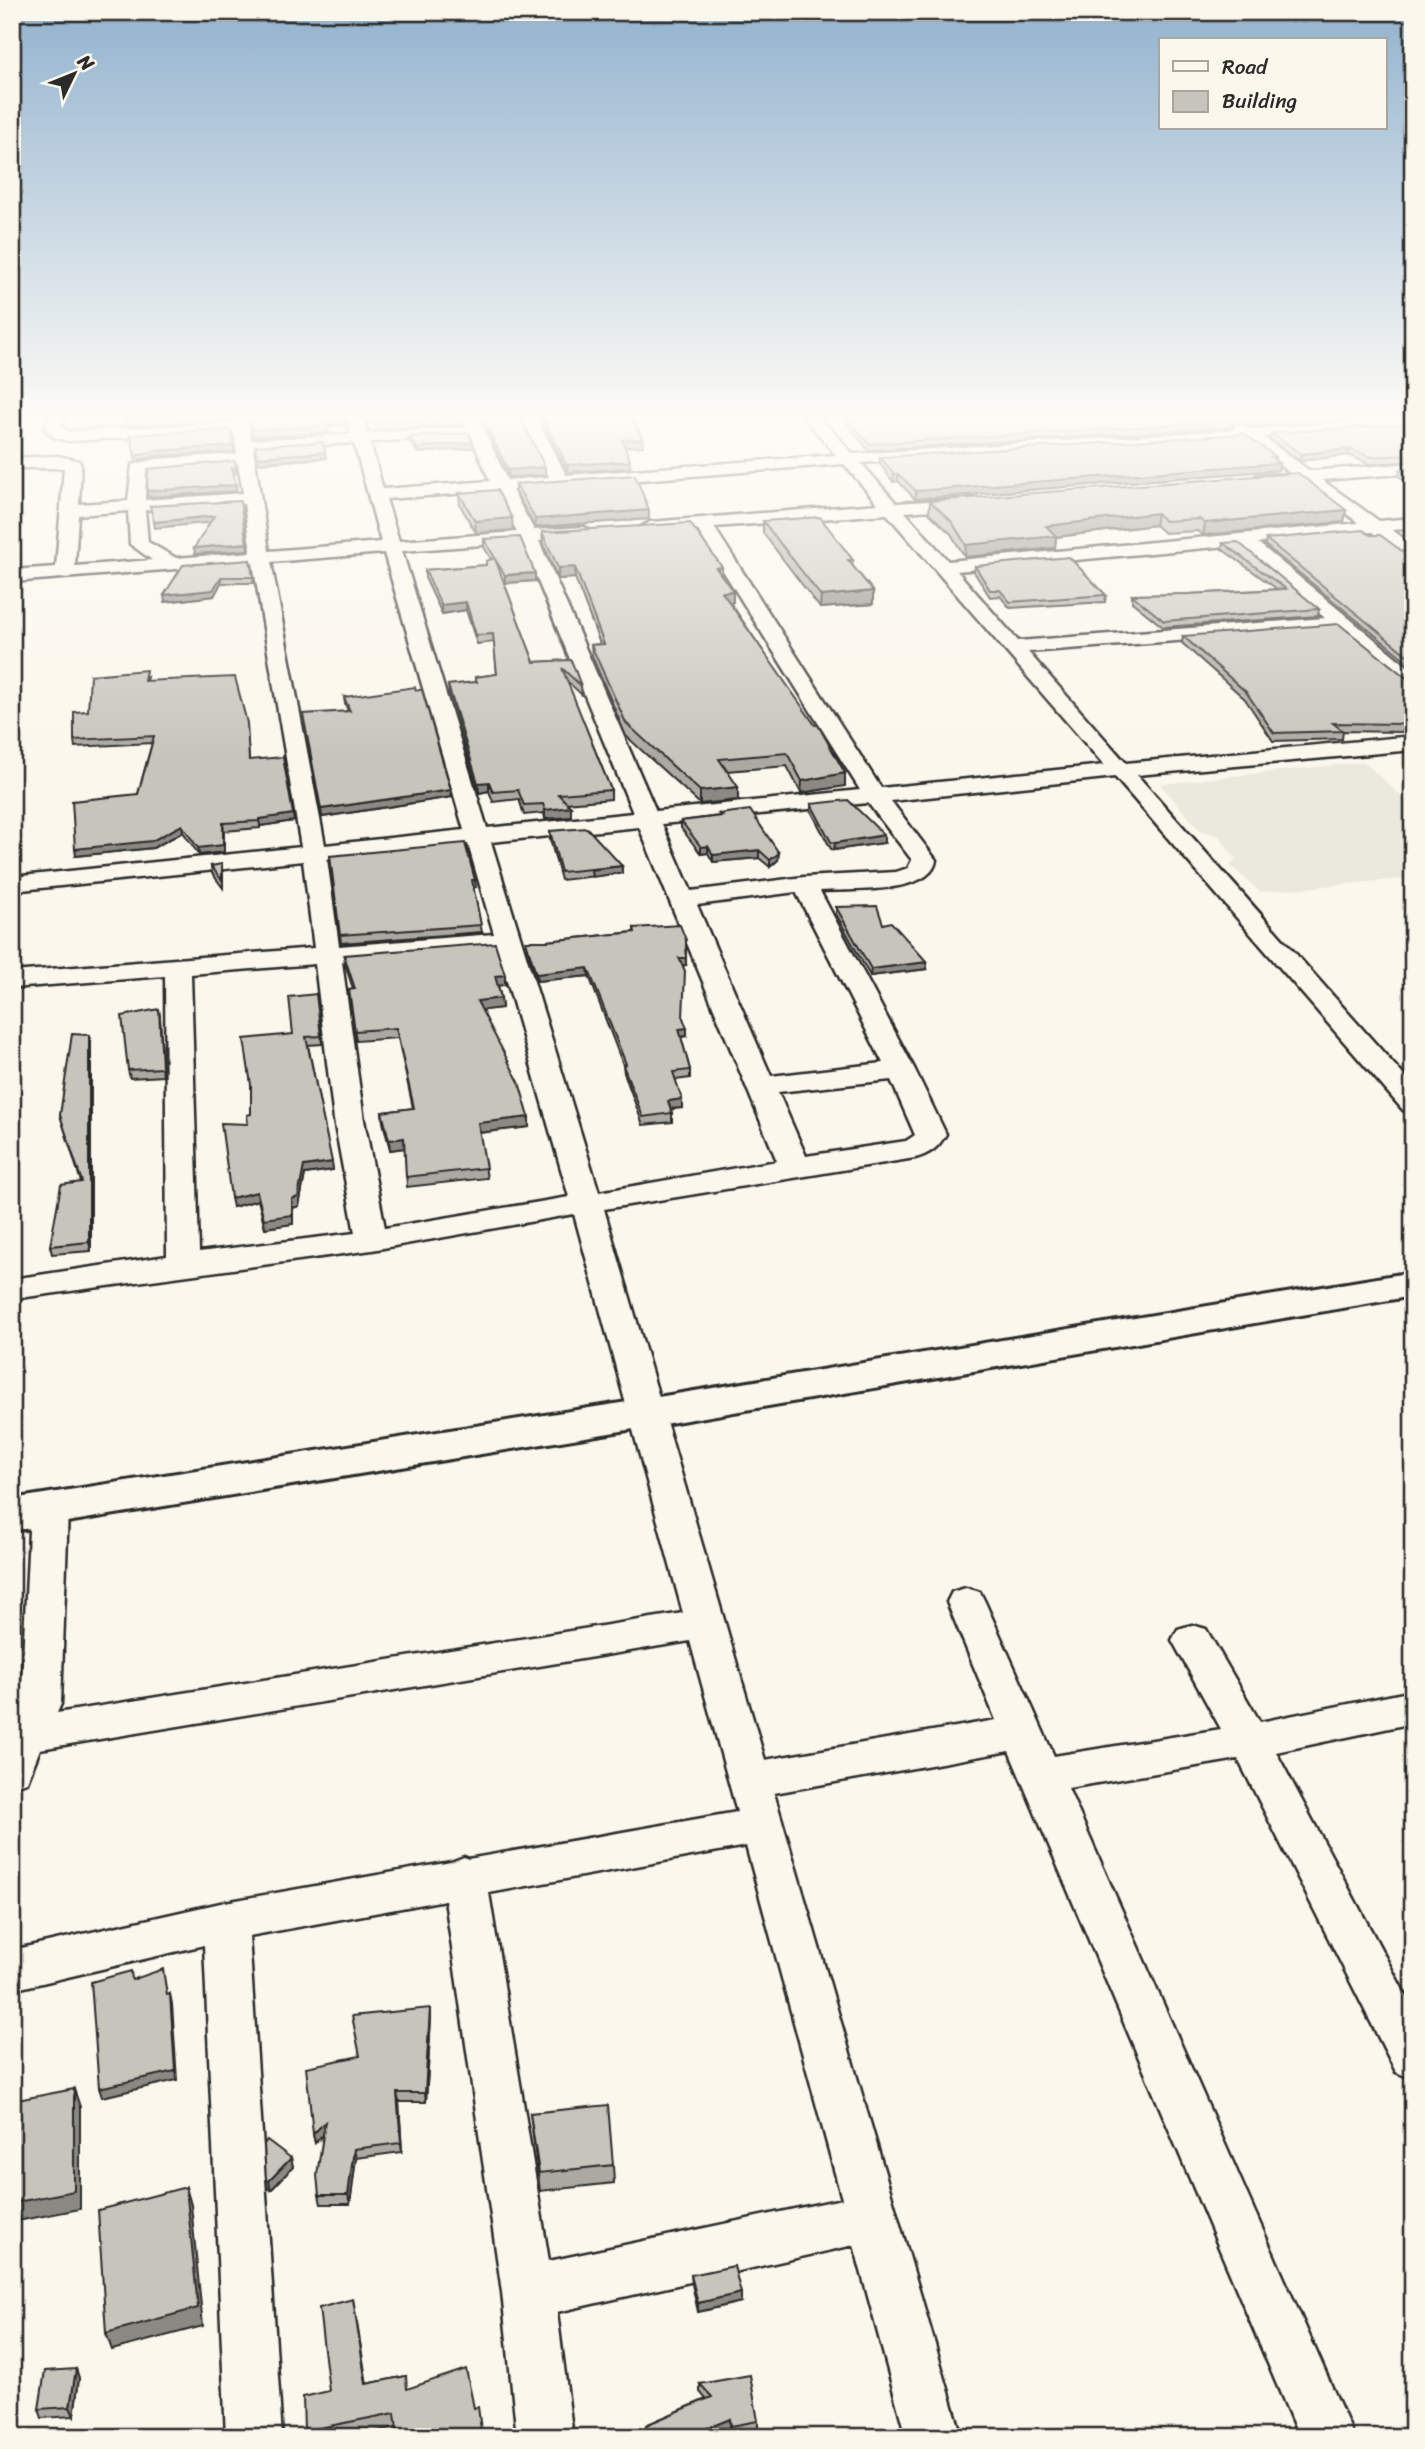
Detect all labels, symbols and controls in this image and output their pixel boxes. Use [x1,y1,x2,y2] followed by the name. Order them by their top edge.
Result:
[38,38,108,108] north arrow
[1159,38,1386,130] legend
[69,46,103,79] text: N
[1222,48,1269,86] text: Road
[1222,82,1298,120] text: Building

